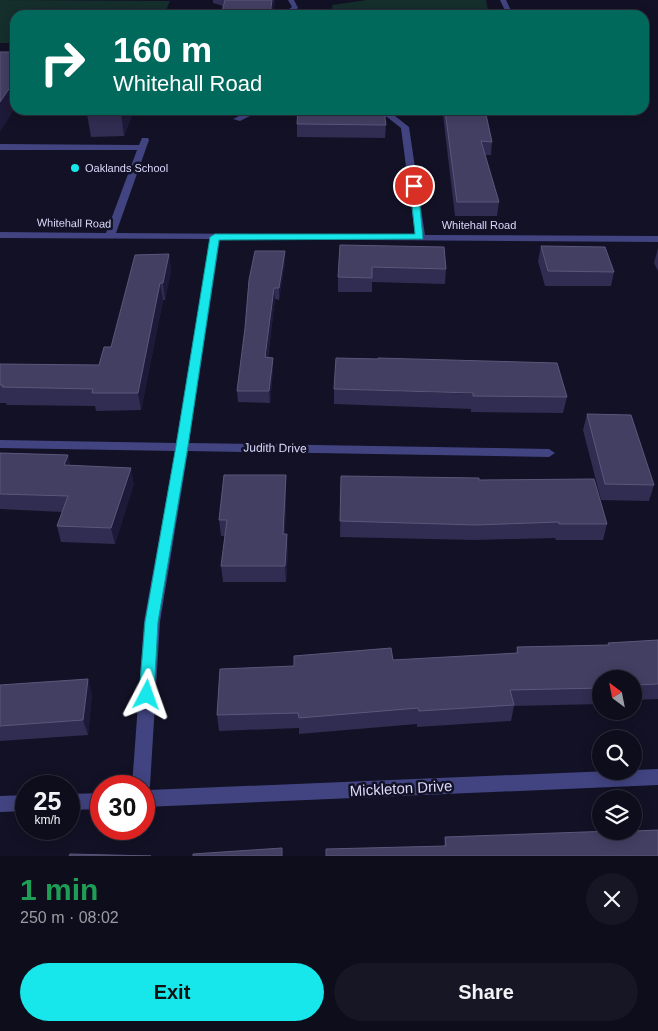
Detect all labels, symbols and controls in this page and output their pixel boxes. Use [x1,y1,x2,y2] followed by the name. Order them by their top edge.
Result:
[30,30,95,95] icon: right
[113,30,212,69] text: 160 m
[113,71,262,96] text: Whitehall Road
[69,162,81,174] marker: Oaklands School
[85,162,168,174] place label: Oaklands School
[393,165,435,207] pin
[400,172,428,200] icon: arrive
[37,216,111,230] street label: Whitehall Road
[442,219,516,231] street label: Whitehall Road
[243,440,307,456] street label: Judith Drive
[120,668,172,720] position arrow
[592,670,642,720] north arrow
[592,670,642,840] map controls
[592,730,642,780] button: search
[90,775,155,840] speed limit sign: 30
[349,777,453,799] street label: Mickleton Drive
[34,787,61,815] text: 25
[592,790,642,840] button: layers
[34,813,61,827] text: km/h
[20,873,98,906] text: 1 min
[586,873,638,925] button: close
[20,909,119,926] text: 250 m · 08:02
[20,963,324,1021] button: Exit
[334,963,638,1021] button: Share

